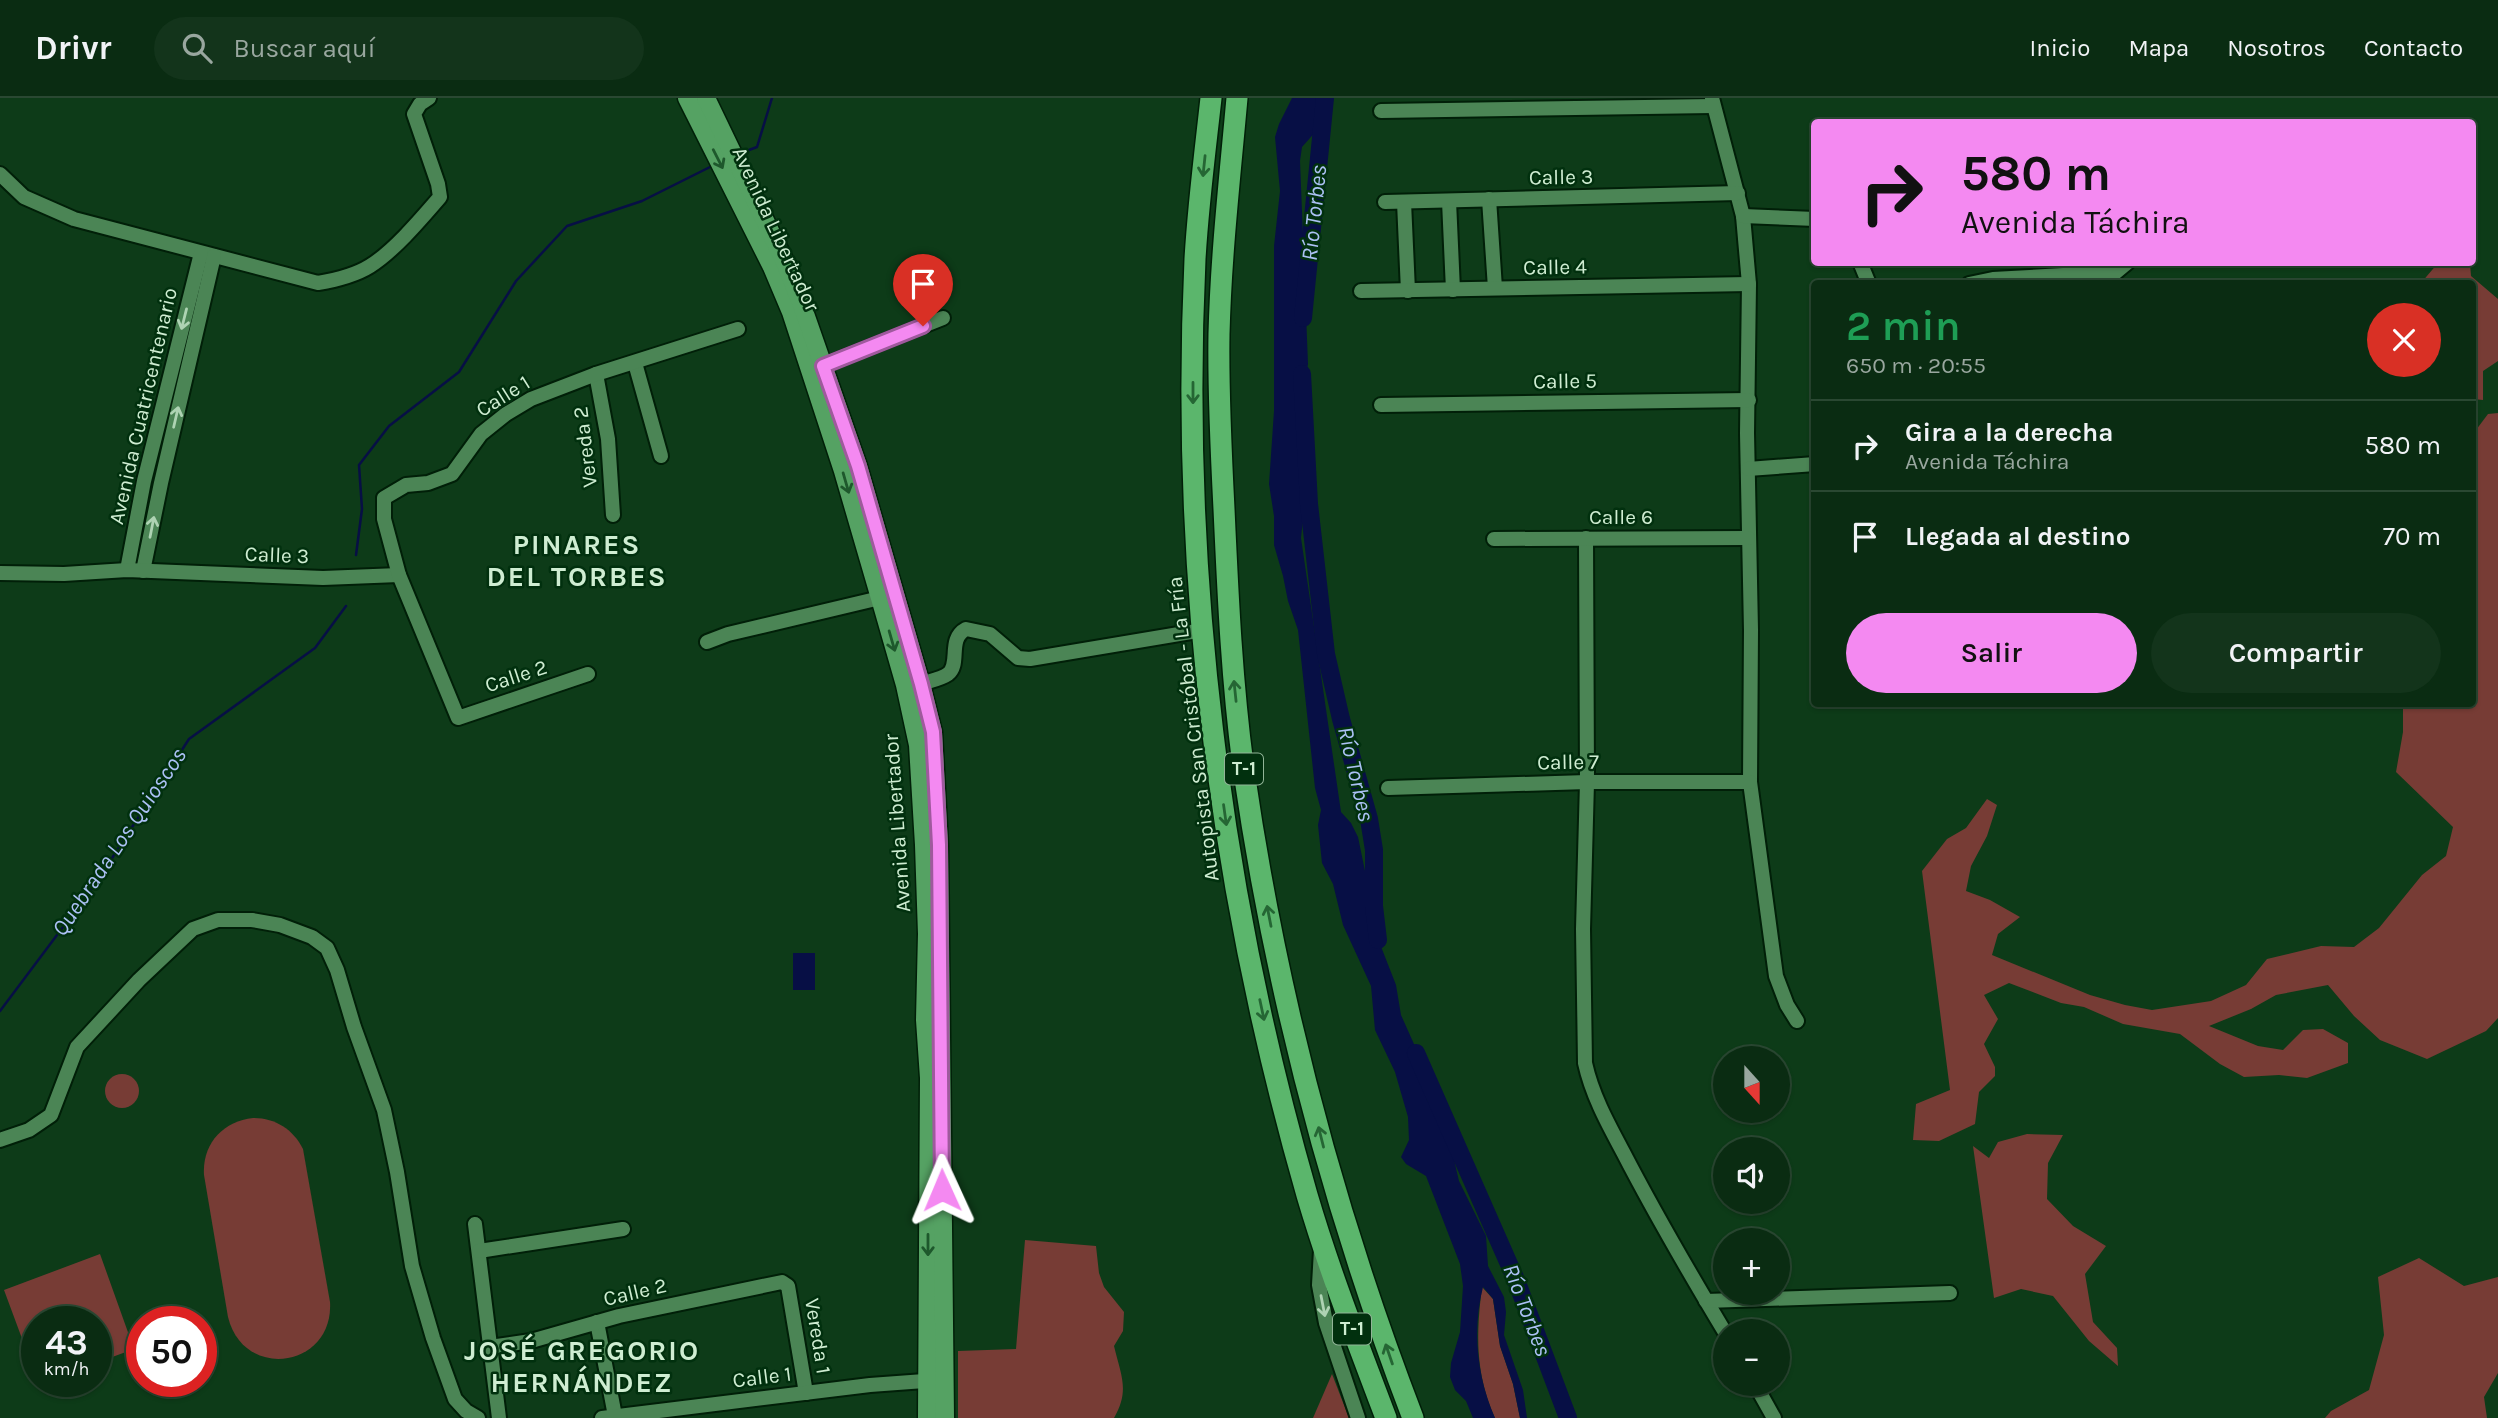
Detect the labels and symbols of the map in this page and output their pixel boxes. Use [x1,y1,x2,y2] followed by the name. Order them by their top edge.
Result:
[727,143,825,315] street label: Avenida Libertador
[712,148,726,168] one-way arrow
[1197,154,1210,177] one-way arrow
[1296,163,1332,262] water label: Río Torbes
[1529,164,1593,190] street label: Calle 3
[893,254,953,326] pin
[1523,254,1587,280] street label: Calle 4
[104,285,182,527] street label: Avenida Cuatricentenario
[177,307,190,330] one-way arrow
[1533,368,1597,394] street label: Calle 5
[472,370,534,422] street label: Calle 1
[1186,381,1200,404] one-way arrow
[568,405,602,489] street label: Vereda 2
[170,406,183,429] one-way arrow
[840,471,853,493] one-way arrow
[1589,505,1653,529] street label: Calle 6
[145,516,159,539] one-way arrow
[487,528,668,593] district label: PINARES DEL TORBES
[244,542,310,568] street label: Calle 3
[1162,575,1224,883] street label: Autopista San Cristóbal - La Fría
[887,630,900,652] one-way arrow
[482,655,550,697] street label: Calle 2
[1228,680,1241,703] one-way arrow
[1332,724,1380,824] water label: Río Torbes
[879,733,915,913] street label: Avenida Libertador
[46,743,192,941] water label: Quebrada Los Quioscos
[1537,749,1599,775] street label: Calle 7
[1225,754,1263,784] road number: T-1
[1219,803,1232,826] one-way arrow
[1262,905,1275,928] one-way arrow
[1255,998,1269,1021] one-way arrow
[1713,1046,1790,1124] north arrow
[1314,1126,1327,1149] one-way arrow
[905,1153,979,1227] position arrow
[922,1233,935,1256] one-way arrow
[1497,1260,1557,1360] water label: Río Torbes
[601,1273,669,1311] street label: Calle 2
[1316,1294,1330,1317] one-way arrow
[800,1296,836,1376] street label: Vereda 1
[126,1306,217,1397] speed limit sign: 50
[1333,1314,1371,1344] road number: T-1
[464,1333,700,1399] district label: JOSÉ GREGORIO HERNÁNDEZ
[1382,1343,1395,1365] one-way arrow
[731,1362,793,1392] street label: Calle 1

